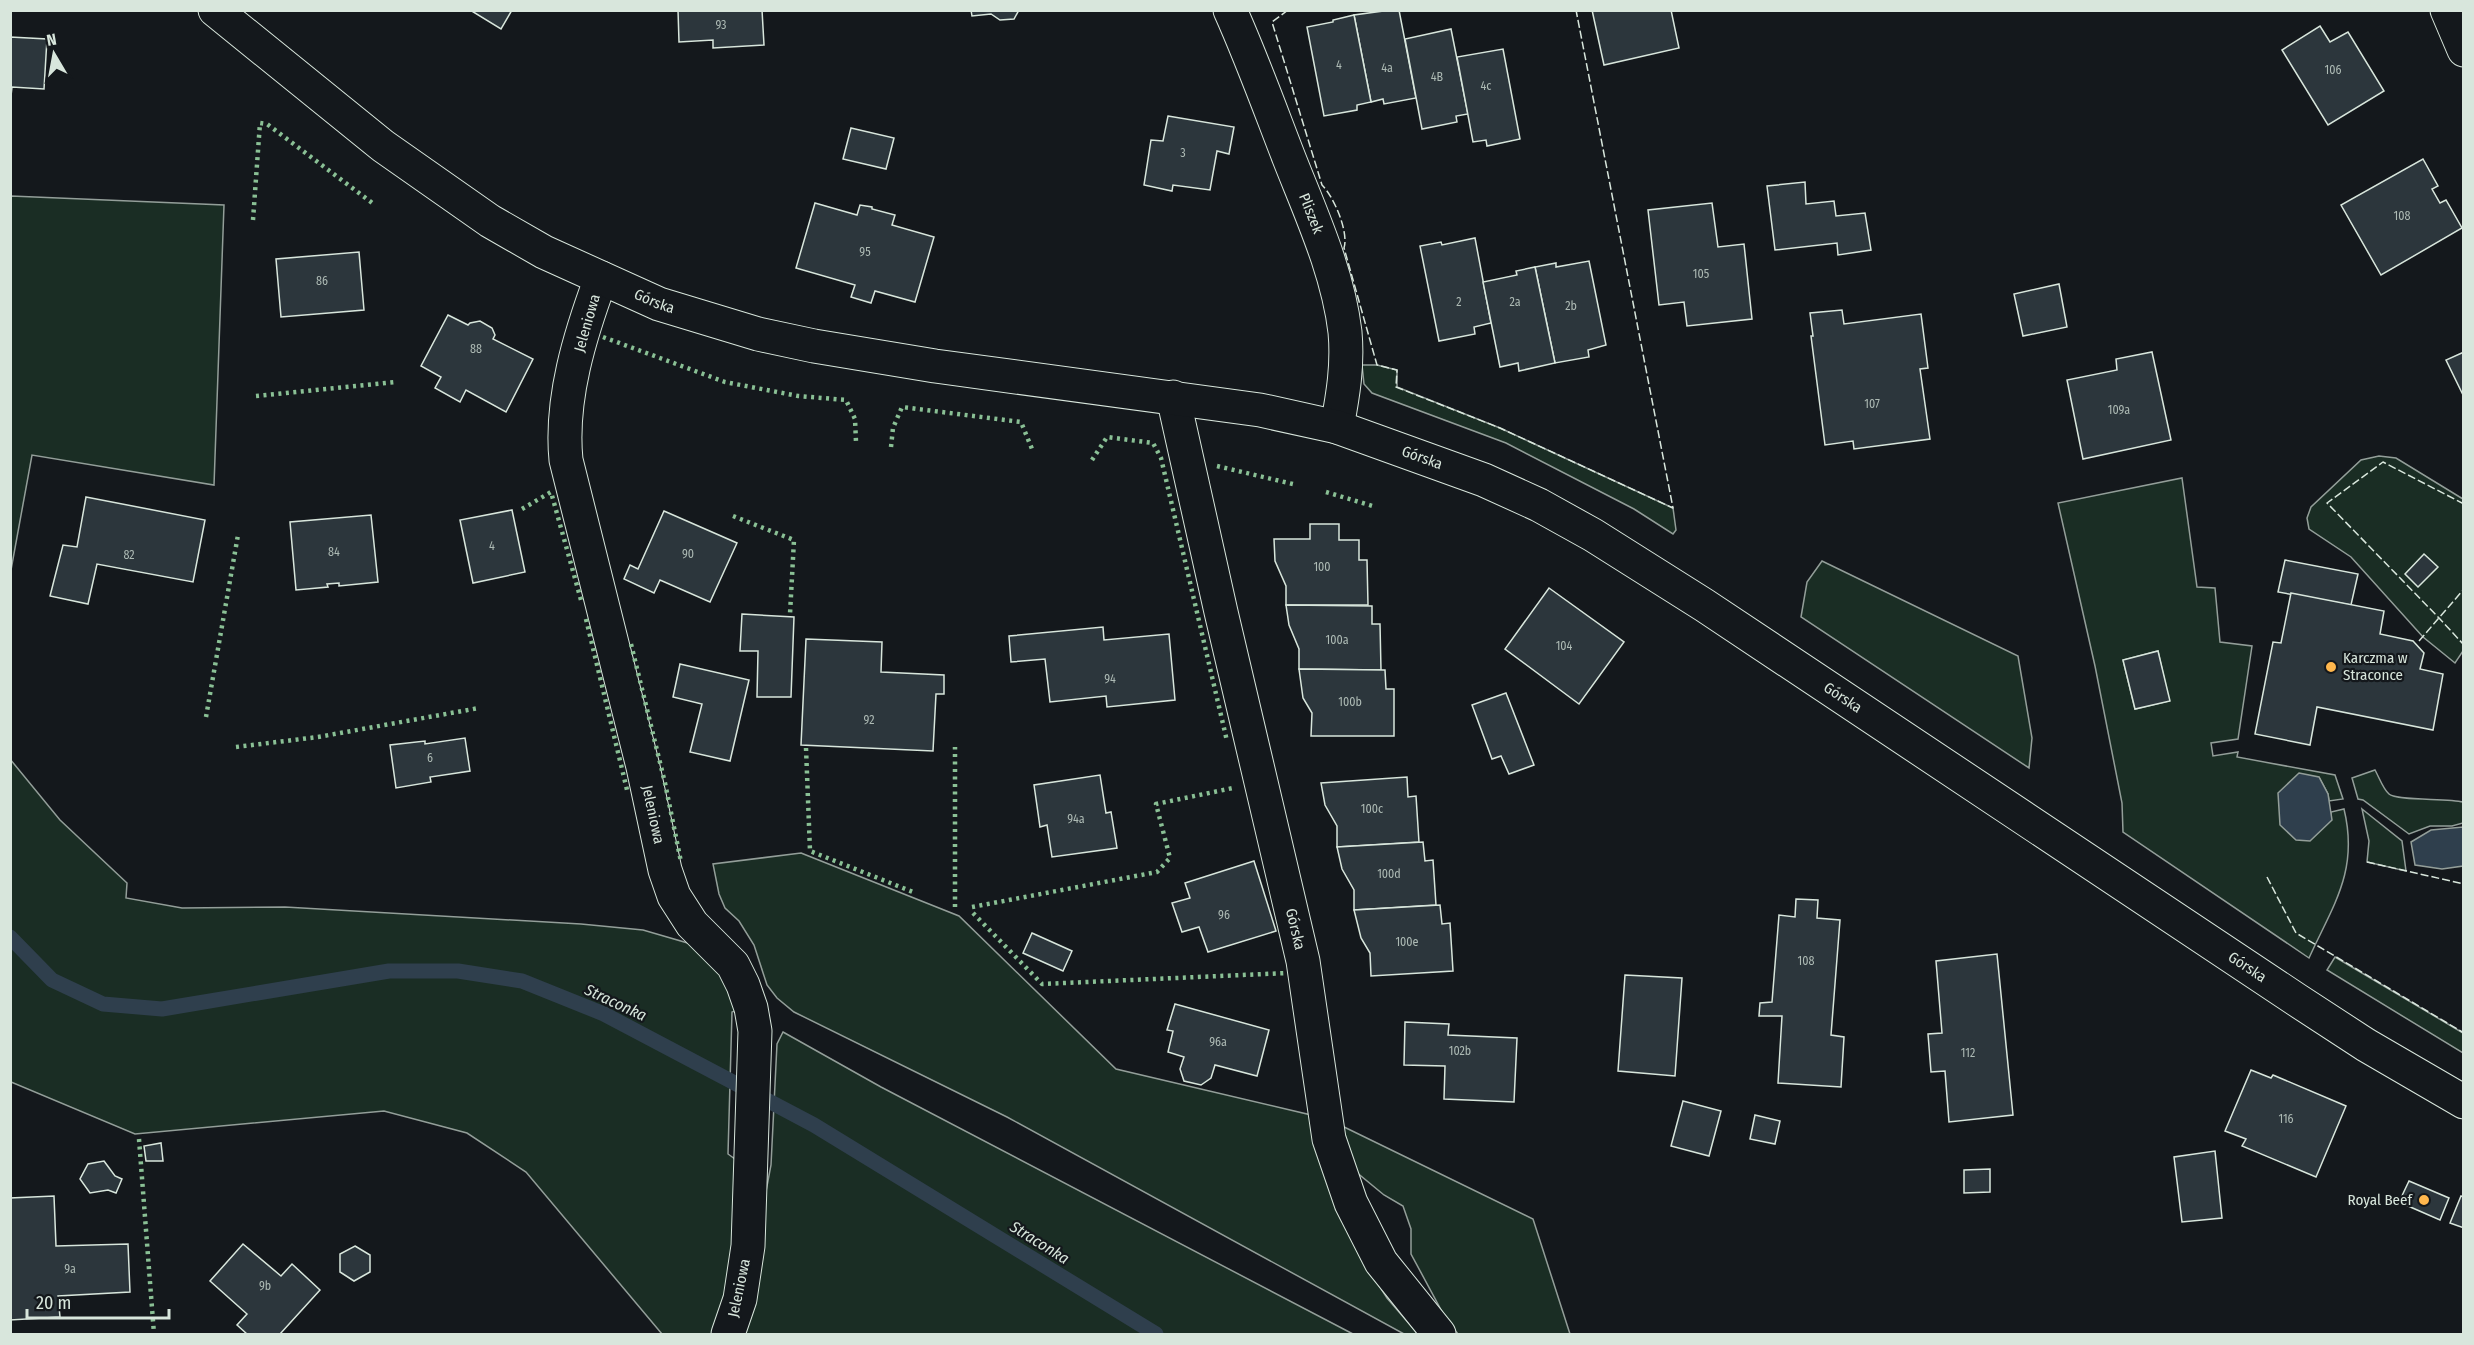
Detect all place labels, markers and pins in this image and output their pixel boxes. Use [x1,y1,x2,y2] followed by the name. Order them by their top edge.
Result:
[2343,649,2408,684] place label: Karczma w Straconce
[2324,660,2338,674] marker: Karczma w Straconce
[2347,1191,2413,1209] place label: Royal Beef
[2417,1193,2431,1207] marker: Royal Beef

